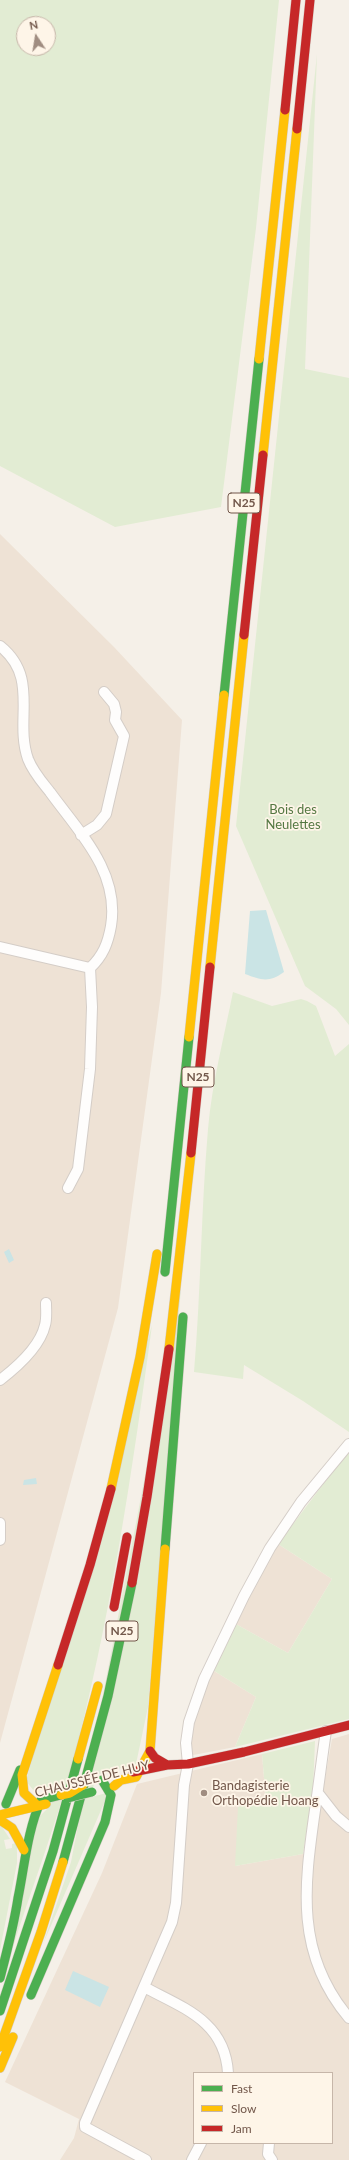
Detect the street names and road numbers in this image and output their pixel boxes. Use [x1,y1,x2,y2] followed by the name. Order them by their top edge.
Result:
[228,493,260,513] road number: N25
[182,1067,214,1087] road number: N25
[106,1621,138,1641] road number: N25
[33,1757,151,1801] street label: CHAUSSÉE DE HUY

